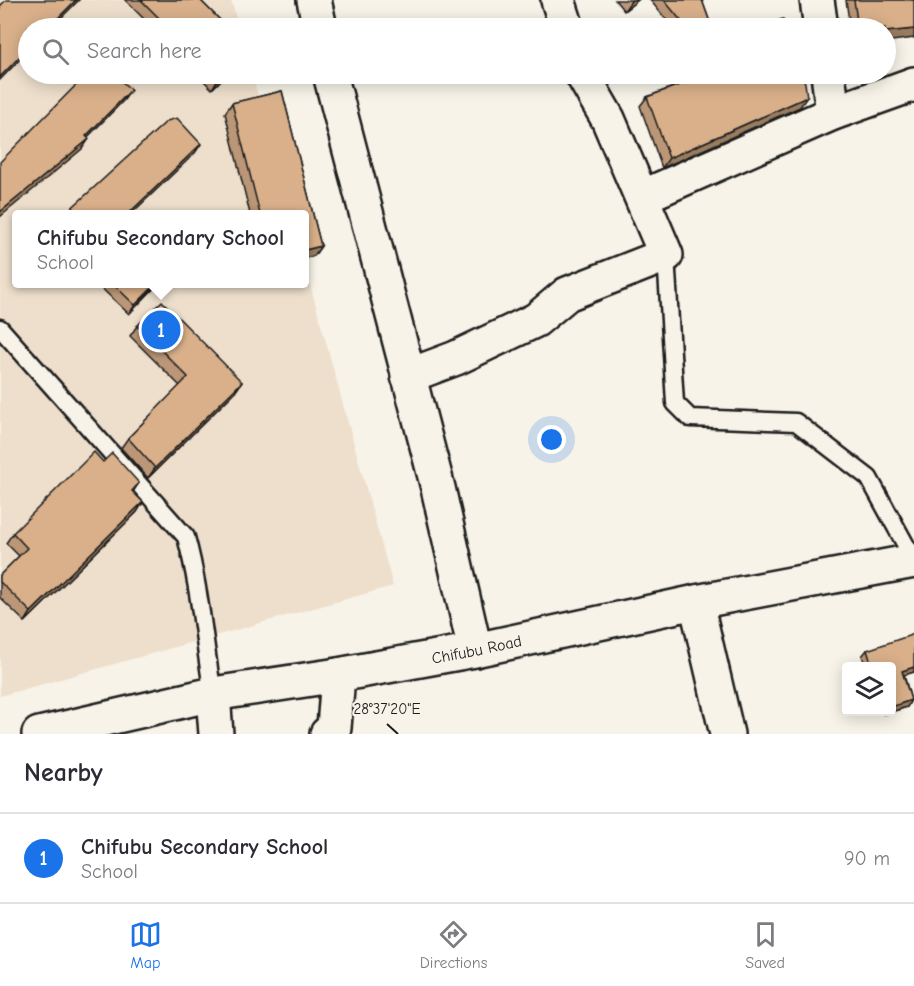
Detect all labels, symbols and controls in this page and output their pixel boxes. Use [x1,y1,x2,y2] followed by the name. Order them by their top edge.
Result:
[18,18,896,84] search box
[39,35,72,68] icon: search
[87,38,202,64] text: Search here
[12,210,309,288] popup
[37,225,284,251] text: Chifubu Secondary School
[37,251,94,274] text: School
[142,308,180,352] pin: 1
[537,425,566,454] your location
[430,632,523,668] street label: Chifubu Road
[842,662,896,716] map controls
[842,662,896,716] button: layers
[353,700,421,718] text: 28°37'20"E
[24,758,103,788] text: Nearby
[81,834,328,860] text: Chifubu Secondary School
[40,847,47,870] text: 1
[844,847,890,870] text: 90 m
[81,860,138,883] text: School
[129,918,162,972] tab: Map
[420,918,487,972] tab: Directions
[745,918,785,972] tab: Saved

